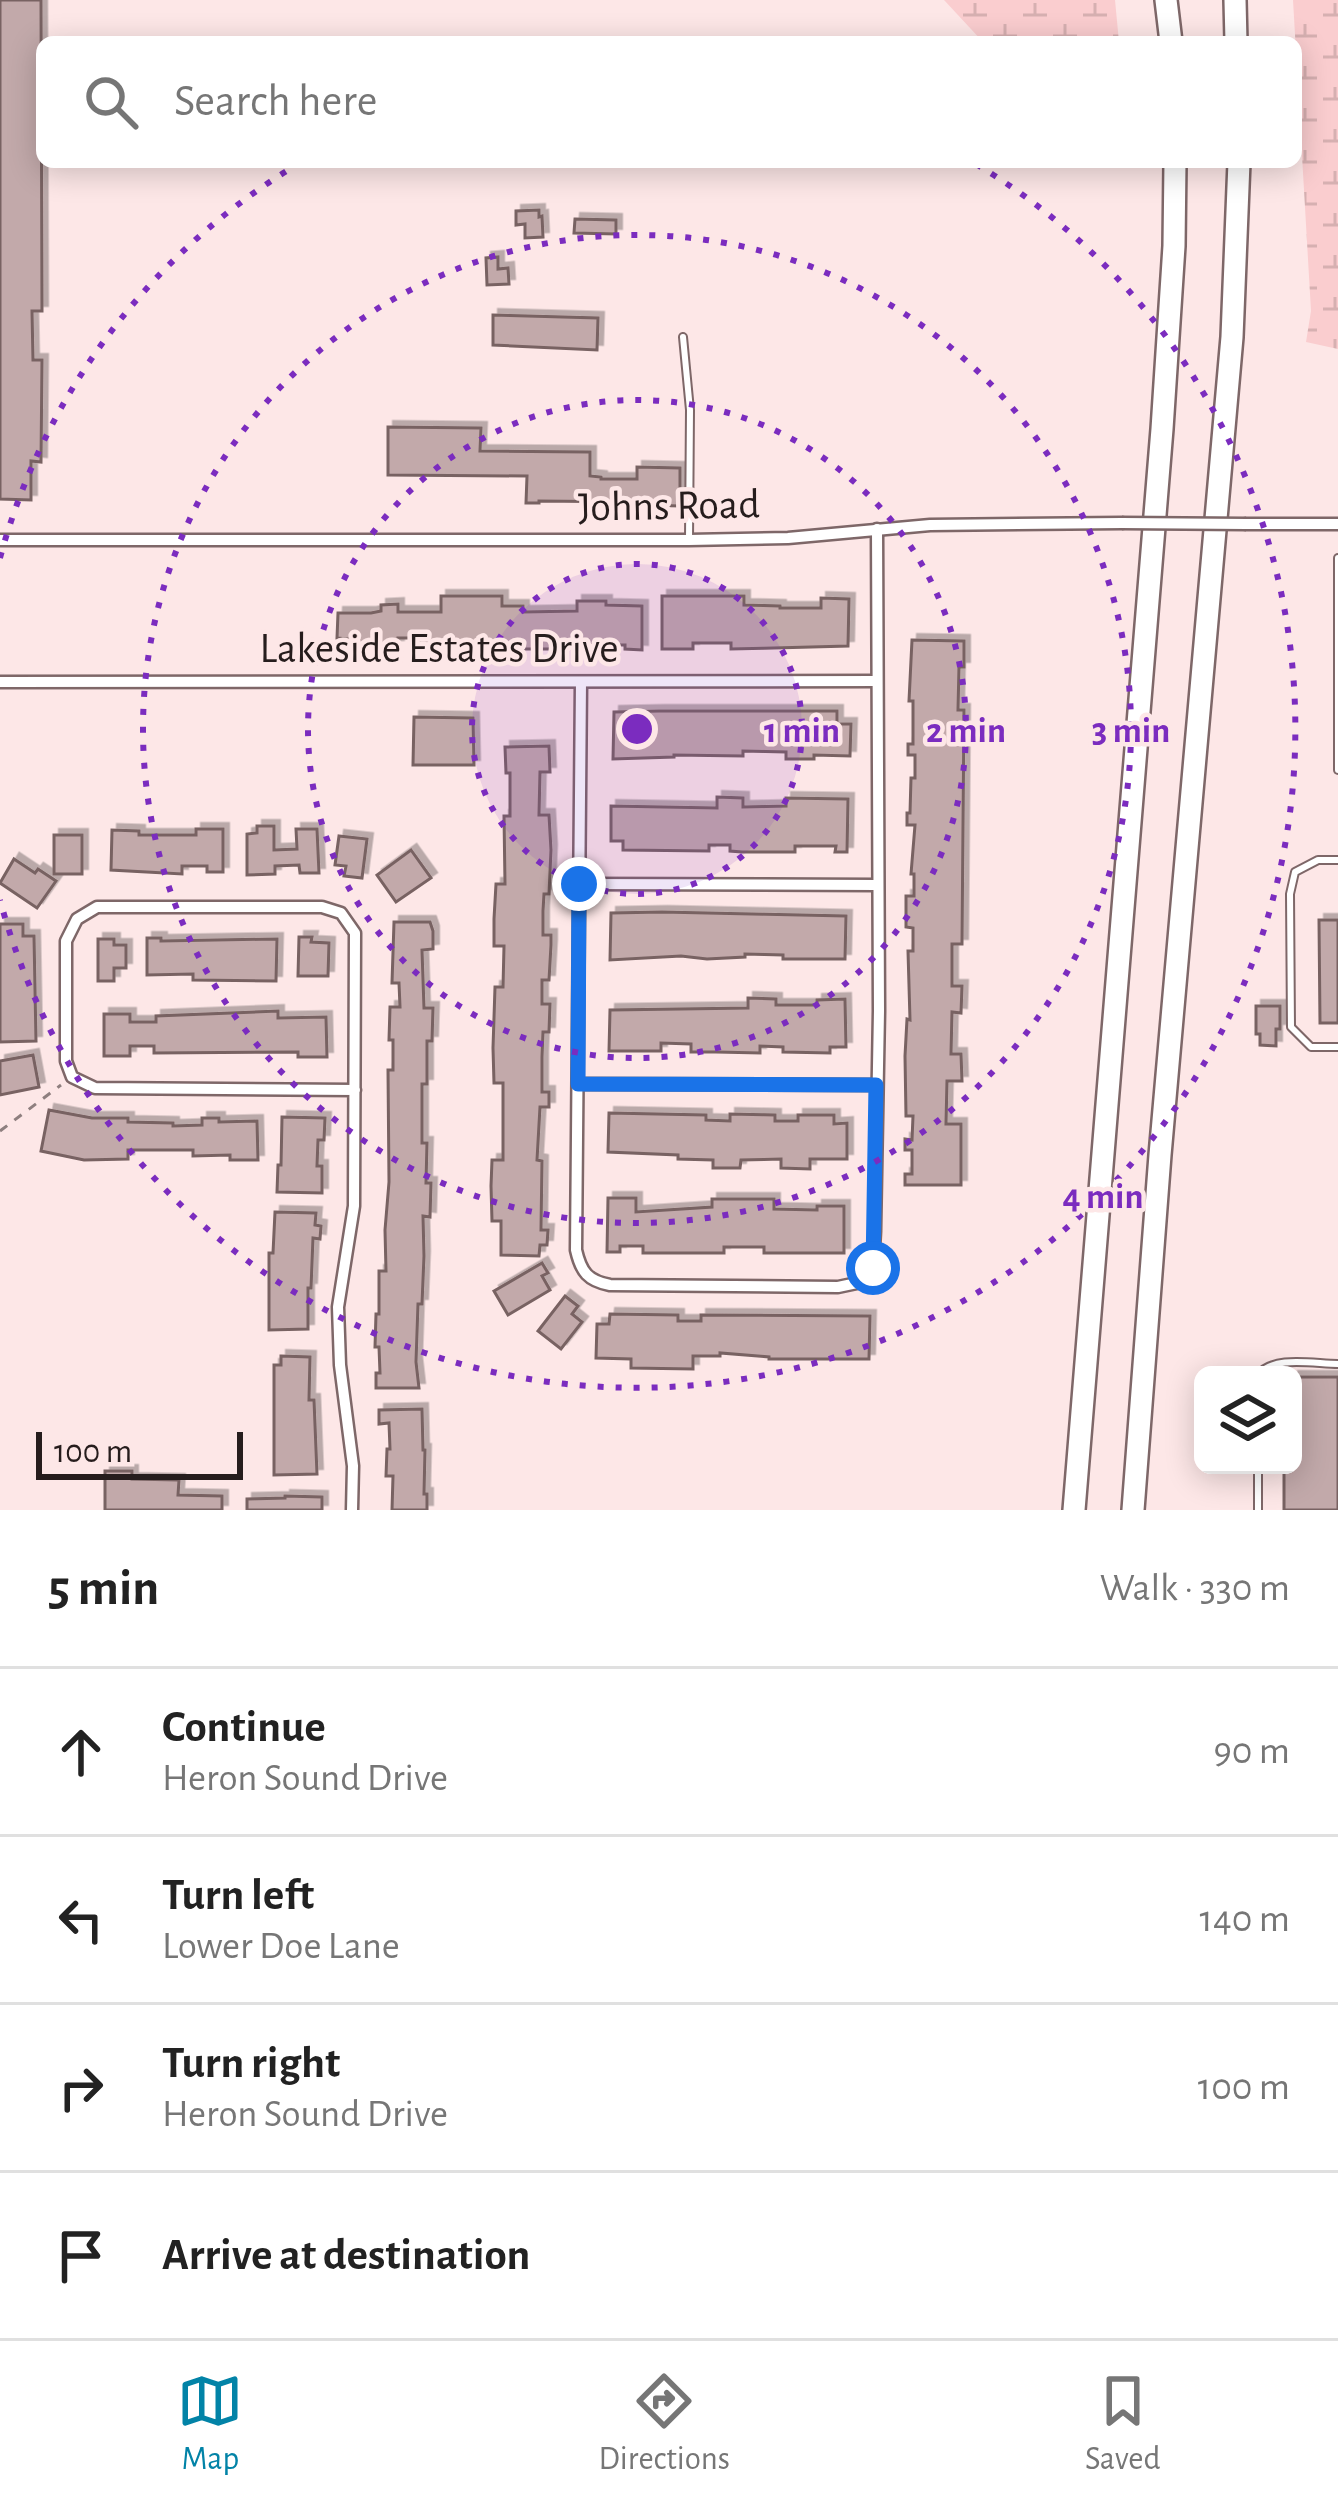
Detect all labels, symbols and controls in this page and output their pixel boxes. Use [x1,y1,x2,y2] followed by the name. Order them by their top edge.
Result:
[36,36,1302,168] search box
[78,69,144,135] icon: search
[174,79,377,124] text: Search here
[578,483,760,529] street label: Johns Road
[259,628,619,670] street label: Lakeside Estates Drive
[616,708,658,750] centre of rings
[764,713,840,749] text: 1 min
[926,713,1006,749] text: 2 min
[1092,713,1170,749] text: 3 min
[552,857,606,911] route end
[1062,1179,1144,1215] text: 4 min
[846,1241,900,1295] route start
[1194,1366,1302,1474] map controls
[1194,1366,1302,1474] button: layers
[36,1426,243,1479] scale bar
[54,1436,132,1469] text: 100 m
[48,1563,159,1614] text: 5 min
[1100,1569,1290,1608] text: Walk · 330 m
[162,1705,326,1750] text: Continue
[48,1719,114,1785] icon: ahead
[1213,1732,1290,1771] text: 90 m
[162,1759,448,1798] text: Heron Sound Drive
[162,1873,314,1918] text: Turn left
[48,1887,114,1953] icon: left
[1200,1900,1290,1939] text: 140 m
[162,1927,400,1966] text: Lower Doe Lane
[162,2041,340,2086] text: Turn right
[48,2055,114,2121] icon: right
[1198,2068,1290,2107] text: 100 m
[162,2095,448,2134] text: Heron Sound Drive
[48,2223,114,2289] icon: arrive
[162,2233,530,2278] text: Arrive at destination
[177,2368,243,2480] tab: Map
[598,2368,730,2480] tab: Directions
[1085,2368,1160,2480] tab: Saved

